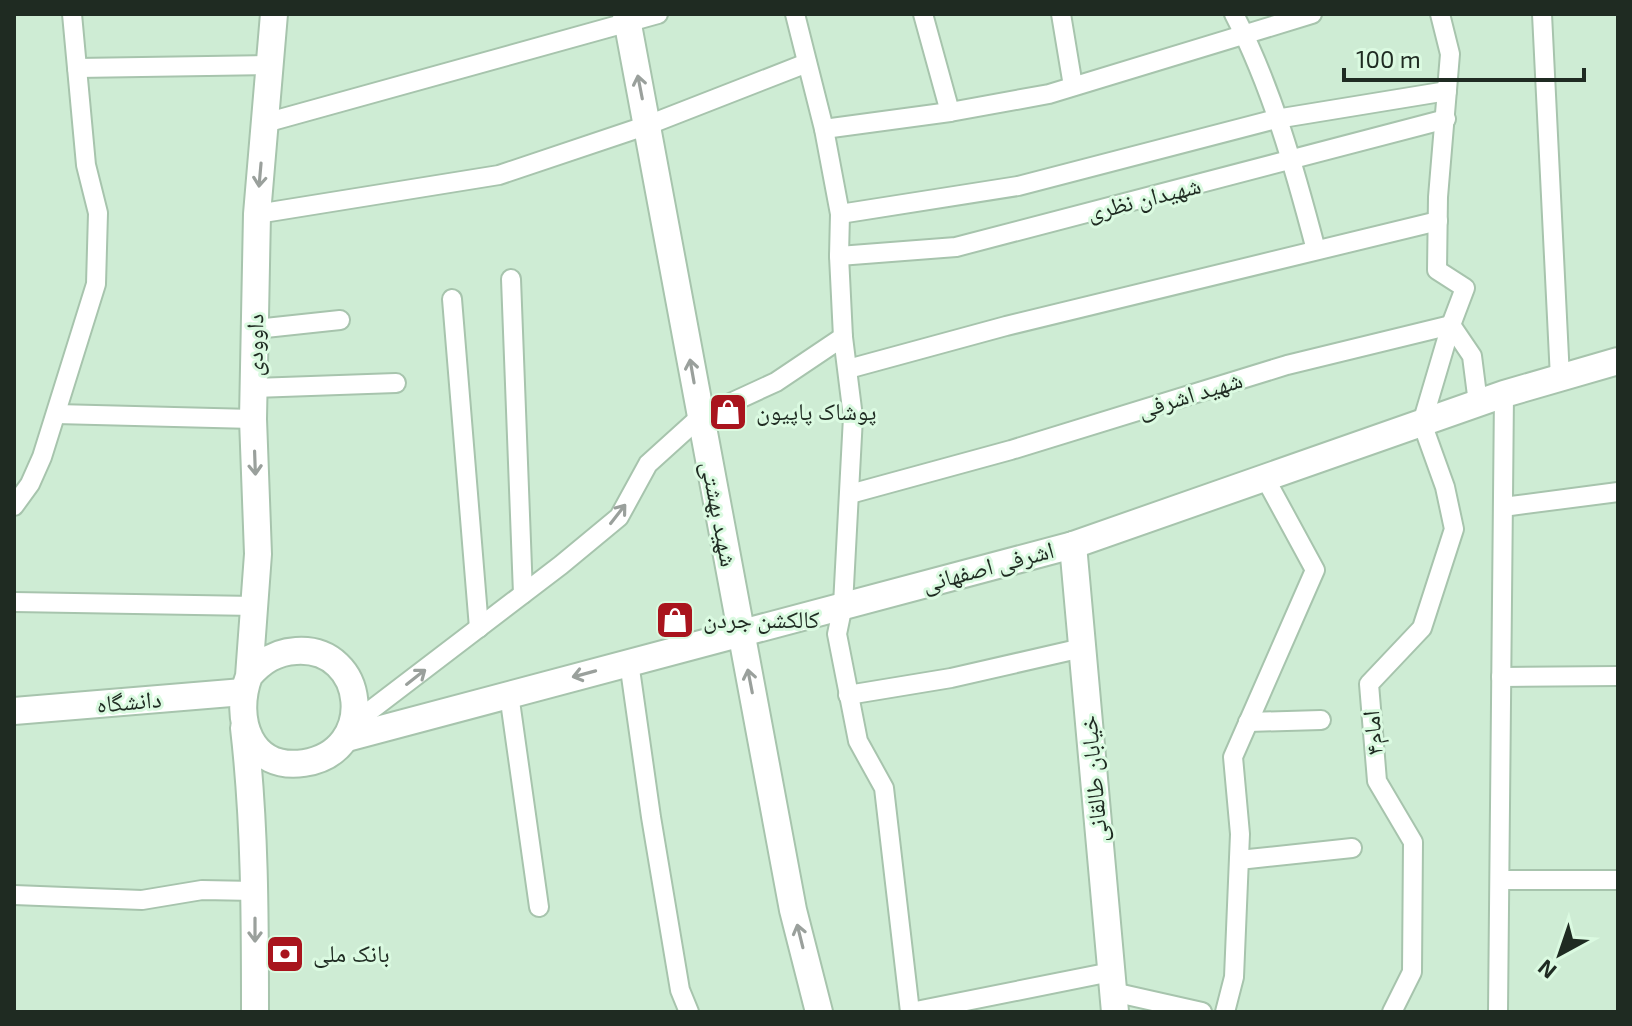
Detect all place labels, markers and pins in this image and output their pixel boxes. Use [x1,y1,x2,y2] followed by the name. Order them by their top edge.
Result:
[707,391,749,433] shop icon: پوشاک پاپیون
[756,396,876,426] place label: پوشاک پاپیون
[654,599,696,641] shop icon: کالکشن جردن
[703,604,819,634] place label: کالکشن جردن
[264,933,306,975] bank icon: بانک ملی
[313,938,390,968] place label: بانک ملی

